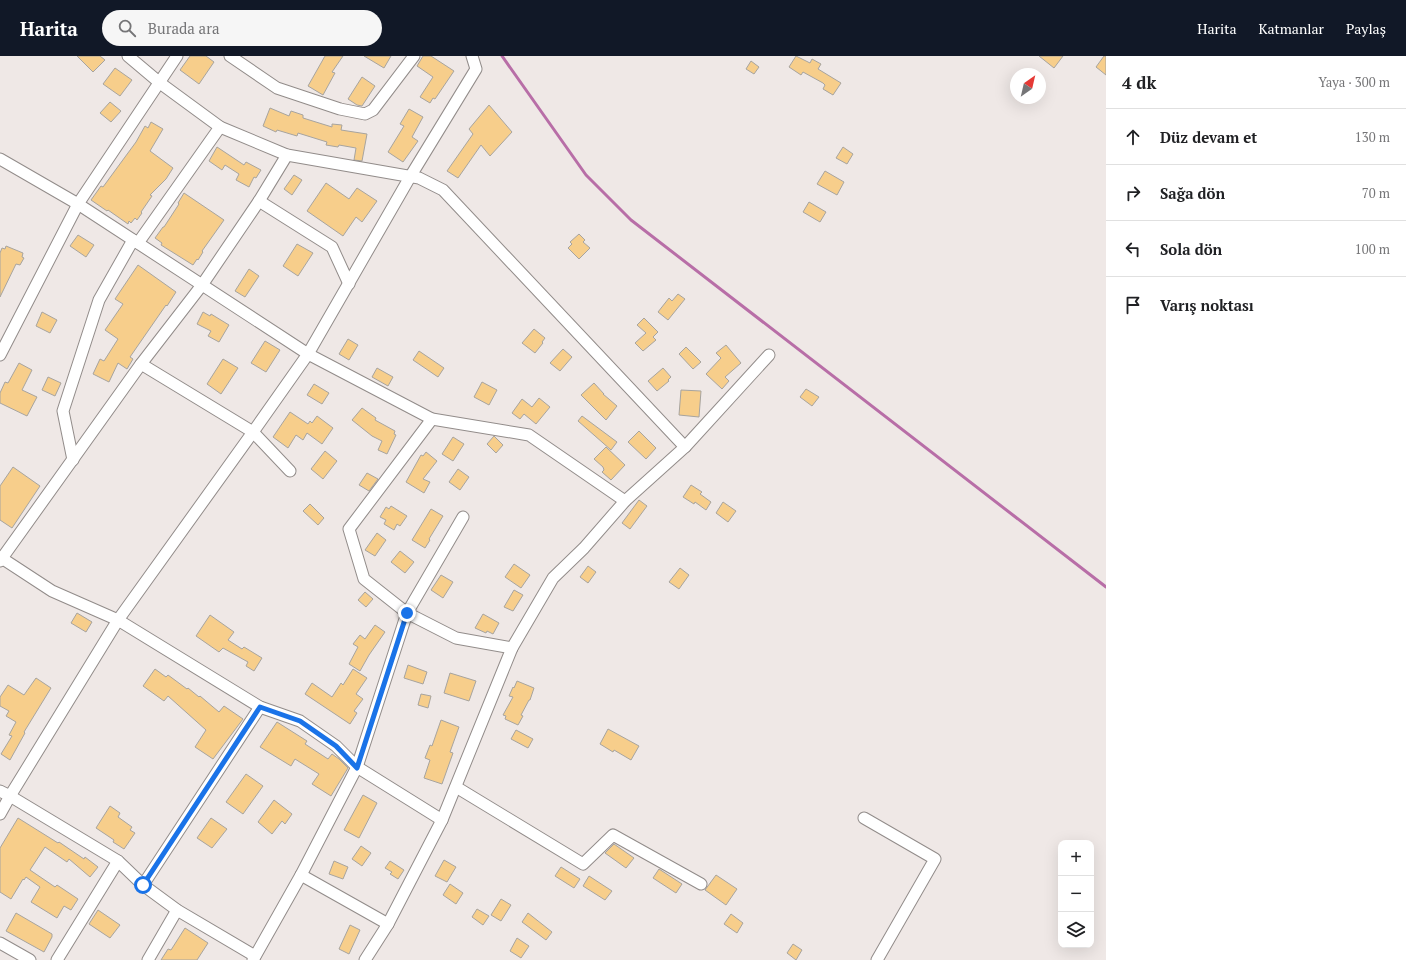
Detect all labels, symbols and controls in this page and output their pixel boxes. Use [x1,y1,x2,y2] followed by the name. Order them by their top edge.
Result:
[102,10,382,46] search box
[20,16,78,41] text: Harita
[116,17,138,39] icon: search
[148,18,220,38] text: Burada ara
[1197,19,1236,38] text: Harita
[1258,19,1324,38] text: Katmanlar
[1346,19,1386,38] text: Paylaş
[1010,68,1046,104] north arrow
[1122,71,1156,94] text: 4 dk
[1318,73,1390,91] text: Yaya · 300 m
[1122,126,1144,148] icon: ahead
[1160,127,1257,147] text: Düz devam et
[1355,128,1390,146] text: 130 m
[1122,182,1144,204] icon: right
[1160,183,1225,203] text: Sağa dön
[1362,184,1390,202] text: 70 m
[1122,238,1144,260] icon: left
[1160,239,1222,259] text: Sola dön
[1355,240,1390,258] text: 100 m
[1122,294,1144,316] icon: arrive
[1160,295,1254,315] text: Varış noktası
[398,604,416,622] route end
[1058,840,1094,948] map controls
[1058,840,1094,876] button: +
[134,876,152,894] route start
[1058,876,1094,912] button: −
[1058,912,1094,948] button: layers

